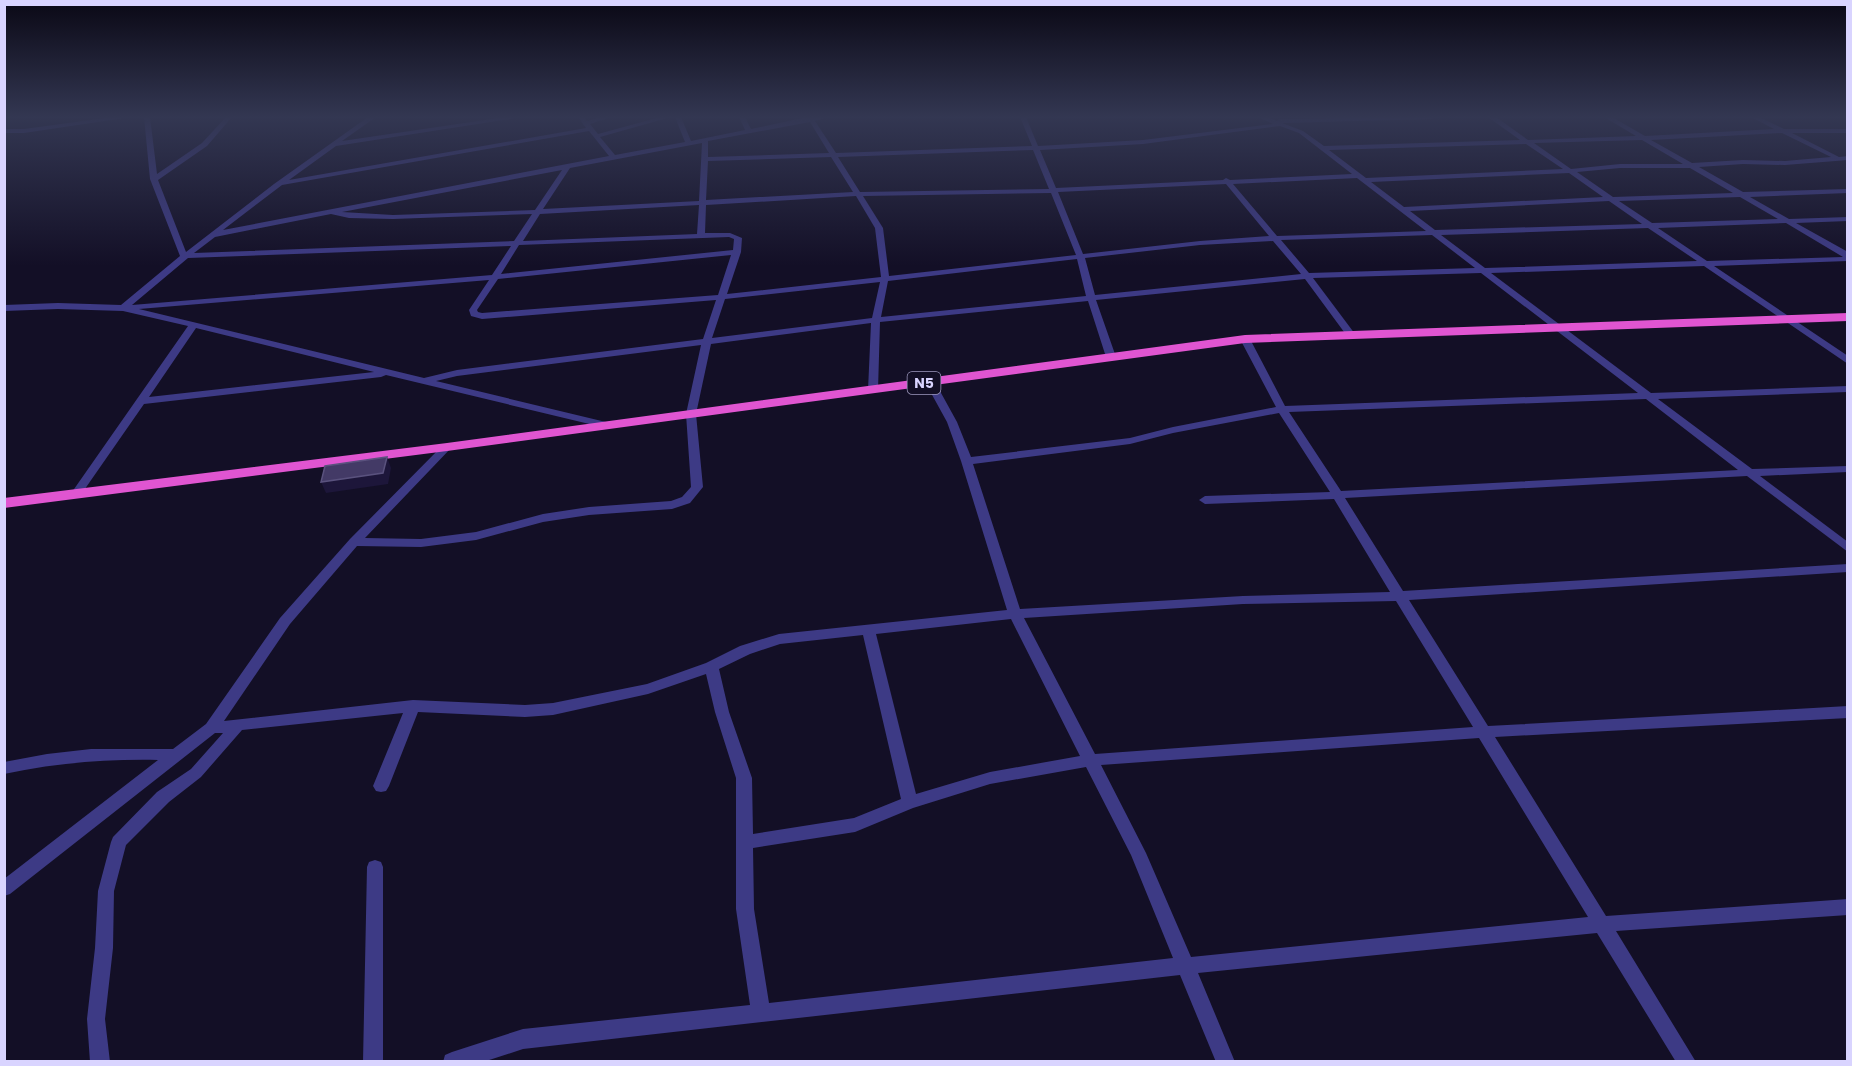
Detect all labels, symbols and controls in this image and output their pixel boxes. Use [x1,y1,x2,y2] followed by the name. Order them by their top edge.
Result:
[908,372,940,394] road number: N5

